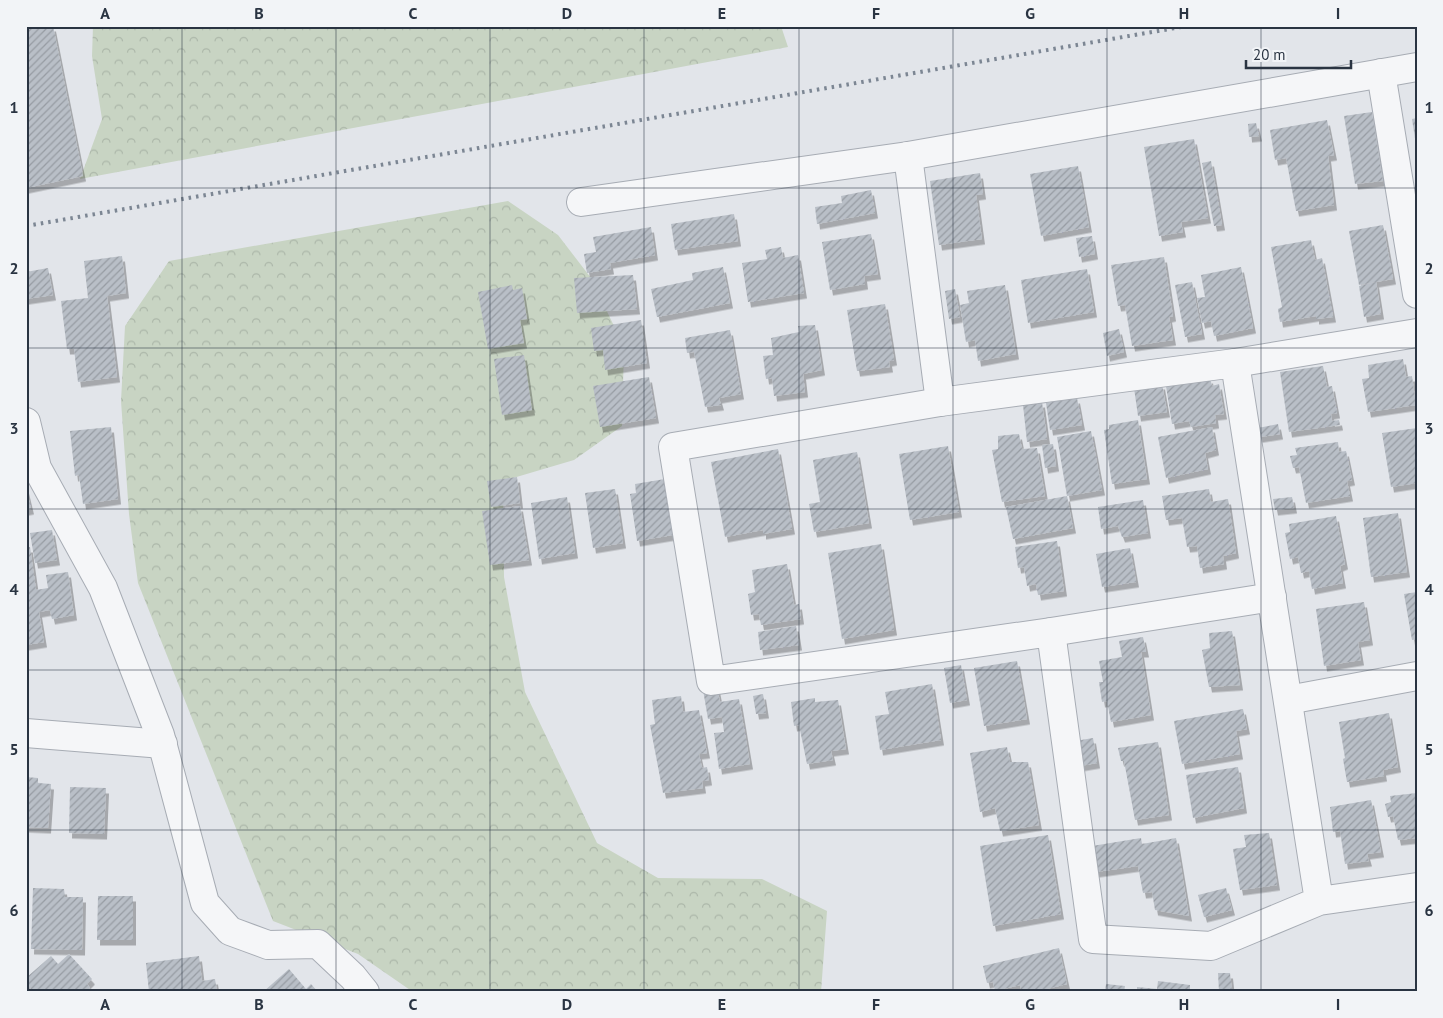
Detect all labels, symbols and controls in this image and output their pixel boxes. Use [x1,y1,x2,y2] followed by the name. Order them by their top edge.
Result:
[100,3,110,23] text: A
[254,3,264,23] text: B
[409,3,418,23] text: C
[562,3,572,23] text: D
[718,3,726,23] text: E
[872,3,880,23] text: F
[1025,3,1035,23] text: G
[1179,3,1189,23] text: H
[1336,3,1340,23] text: I
[1246,38,1350,70] scale bar
[1253,45,1286,64] text: 20 m
[9,97,19,117] text: 1
[1424,97,1434,117] text: 1
[9,258,19,278] text: 2
[1424,258,1434,278] text: 2
[9,418,19,438] text: 3
[1424,418,1434,438] text: 3
[9,579,19,599] text: 4
[1424,579,1434,599] text: 4
[9,739,19,759] text: 5
[1424,739,1434,759] text: 5
[9,900,19,920] text: 6
[1424,900,1434,920] text: 6
[100,994,110,1014] text: A
[254,994,264,1014] text: B
[409,994,418,1014] text: C
[562,994,572,1014] text: D
[718,994,726,1014] text: E
[872,994,880,1014] text: F
[1025,994,1035,1014] text: G
[1179,994,1189,1014] text: H
[1336,994,1340,1014] text: I

